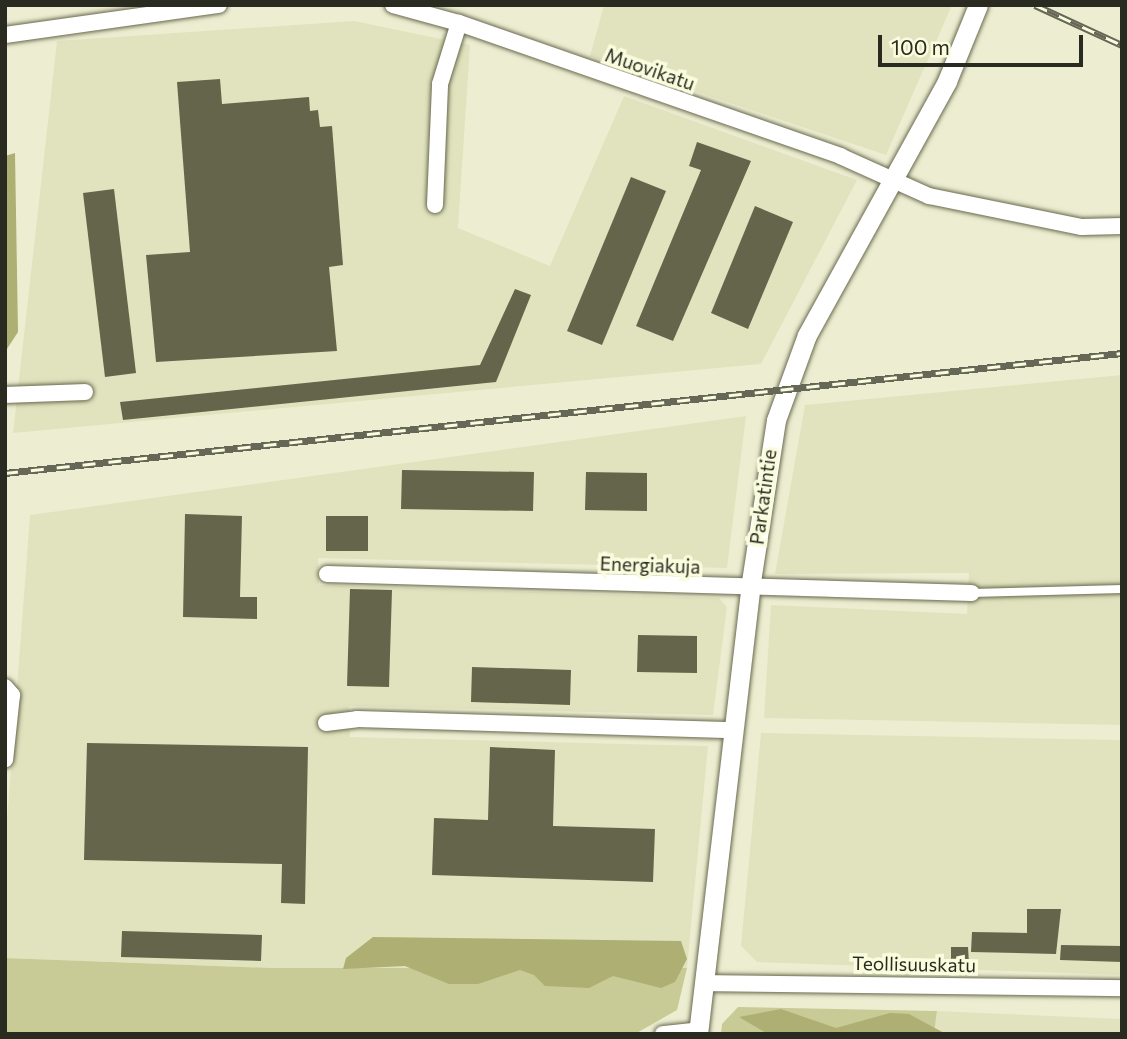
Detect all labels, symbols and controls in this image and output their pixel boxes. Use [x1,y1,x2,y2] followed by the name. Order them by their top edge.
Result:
[882,21,1087,65] scale bar
[891,34,950,59] text: 100 m
[602,43,698,95] street label: Muovikatu
[745,448,781,546] street label: Parkatintie
[599,552,701,578] street label: Energiakuja
[852,952,976,976] street label: Teollisuuskatu

